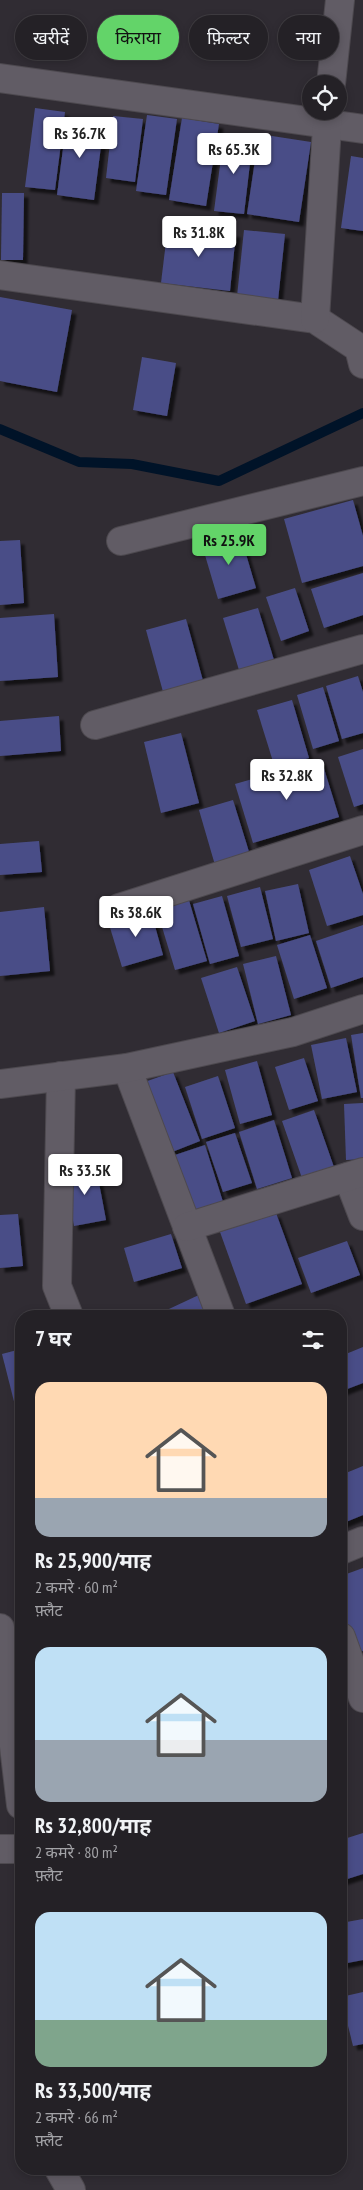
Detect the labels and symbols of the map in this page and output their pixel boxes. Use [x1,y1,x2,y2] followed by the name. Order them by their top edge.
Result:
[28,116,132,159] pin: Rs 36.7K
[182,132,286,175] pin: Rs 65.3K
[147,216,251,258] pin: Rs 31.8K
[177,524,281,566] pin: Rs 25.9K
[235,758,339,801] pin: Rs 32.8K
[84,896,188,938] pin: Rs 38.6K
[33,1154,137,1196] pin: Rs 33.5K

